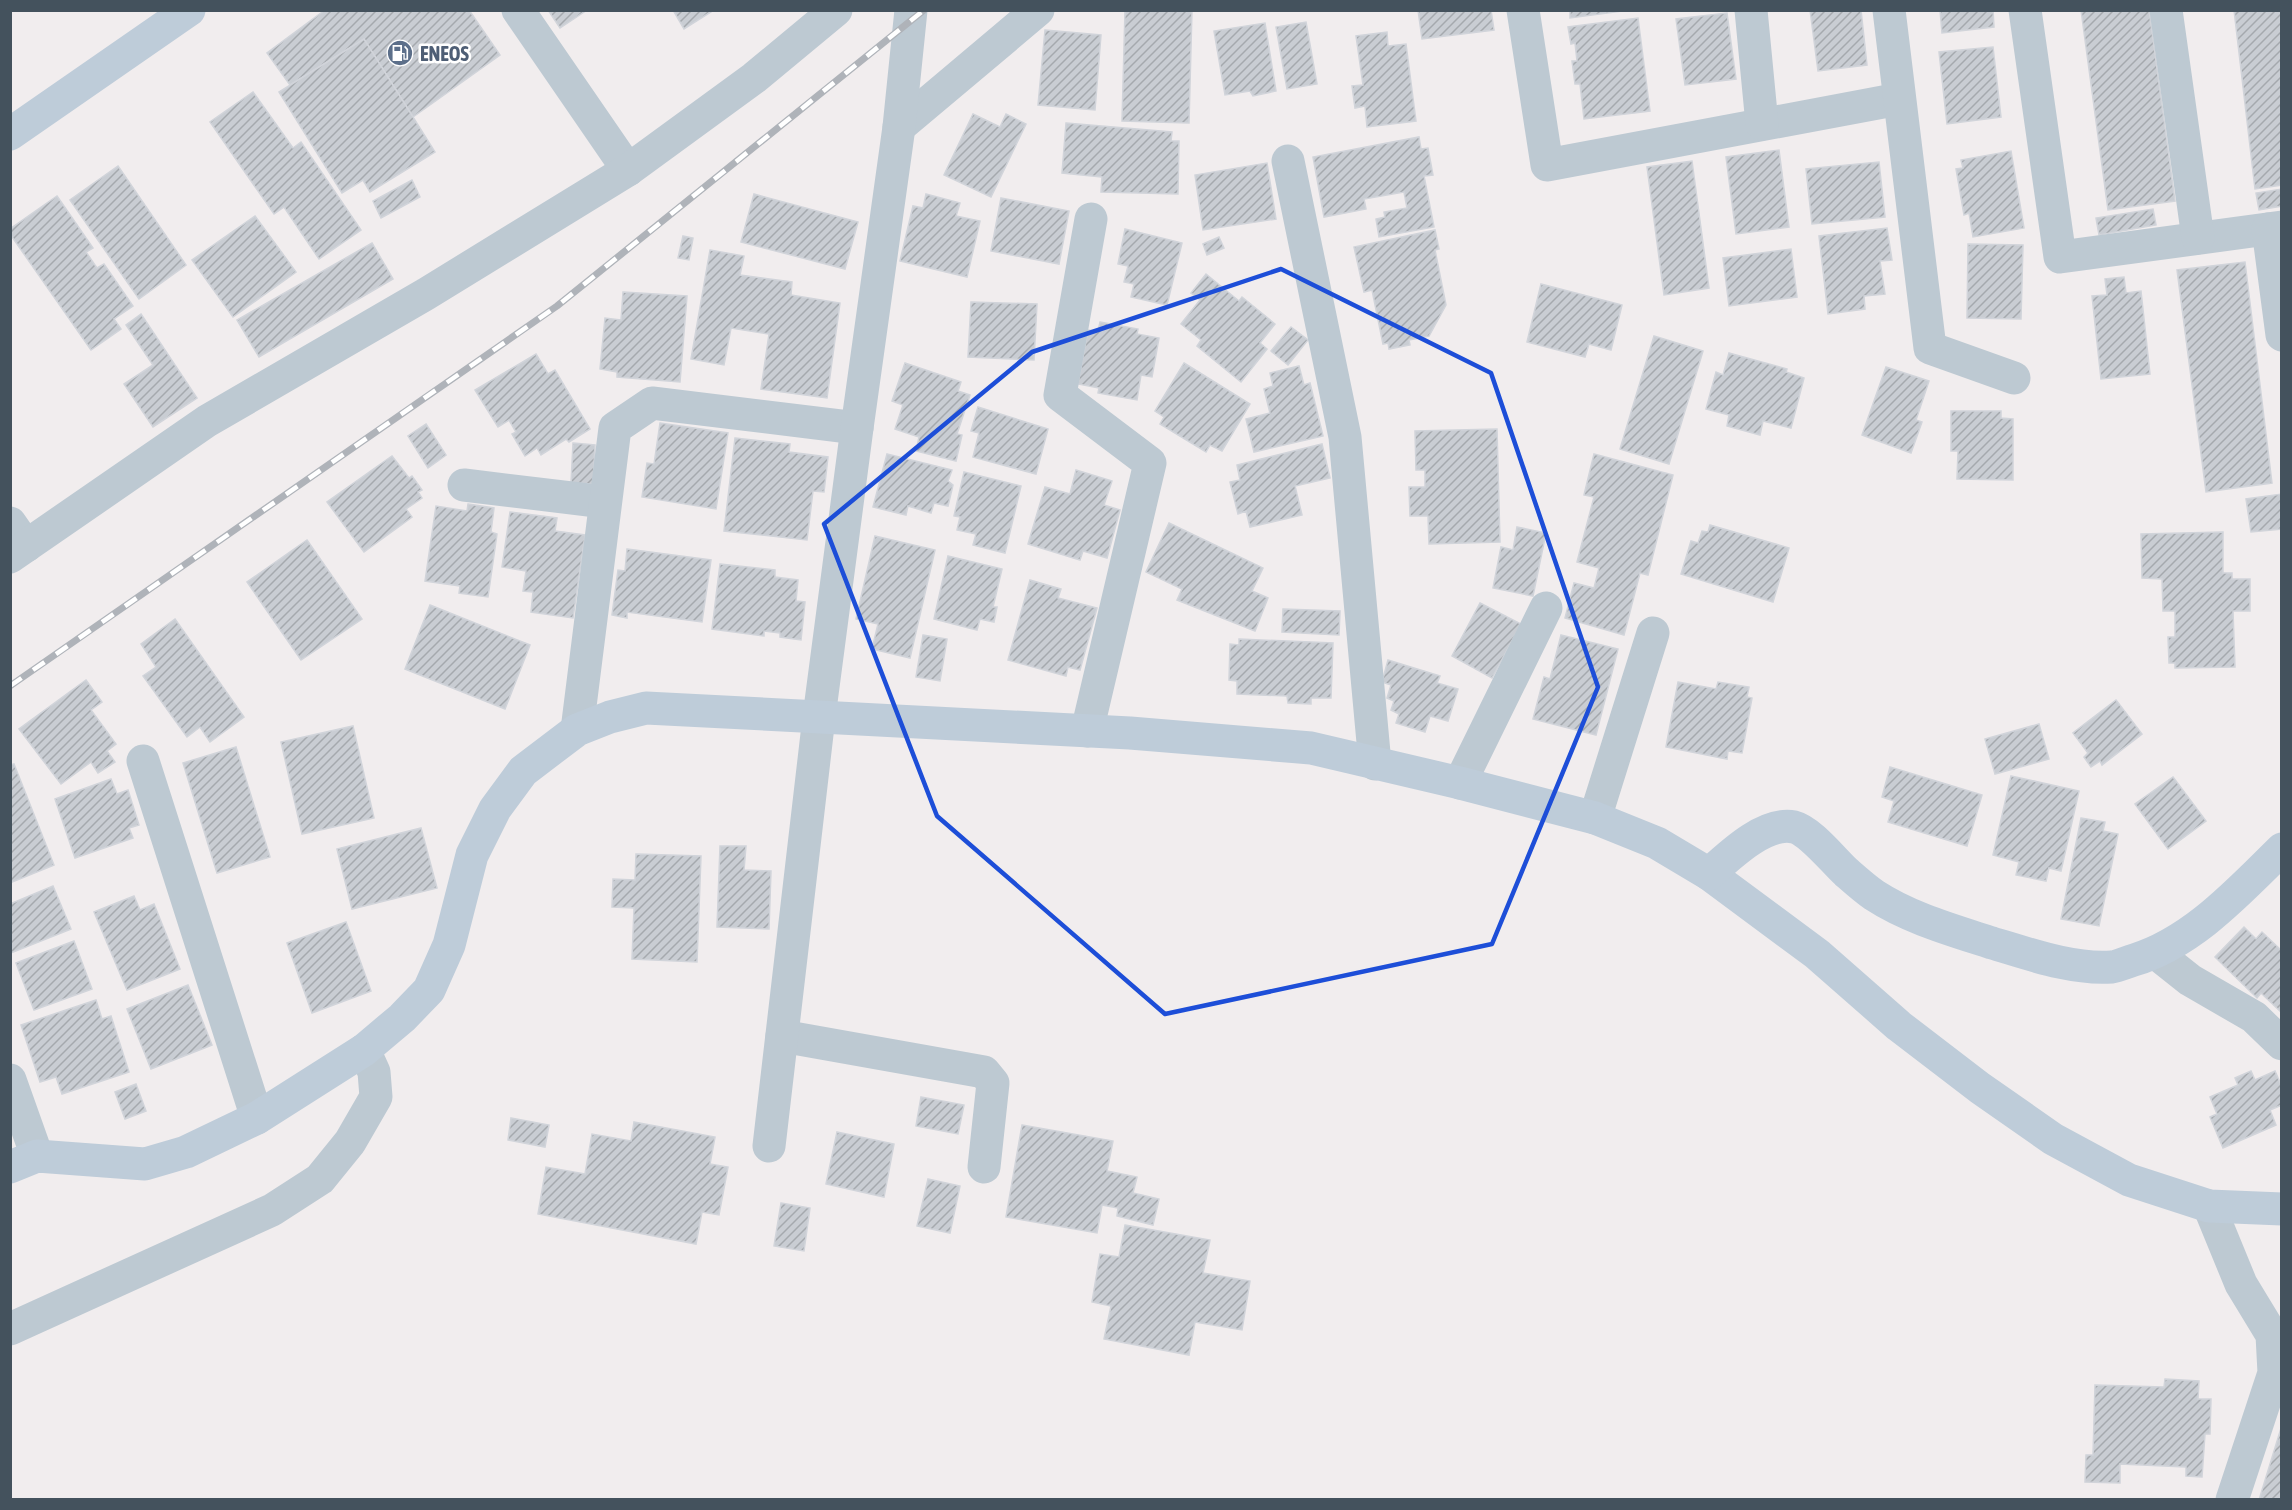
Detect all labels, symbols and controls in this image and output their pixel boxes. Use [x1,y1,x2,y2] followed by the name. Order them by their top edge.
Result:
[385,38,415,68] fuel station icon: ENEOS
[420,42,470,65] place label: ENEOS

